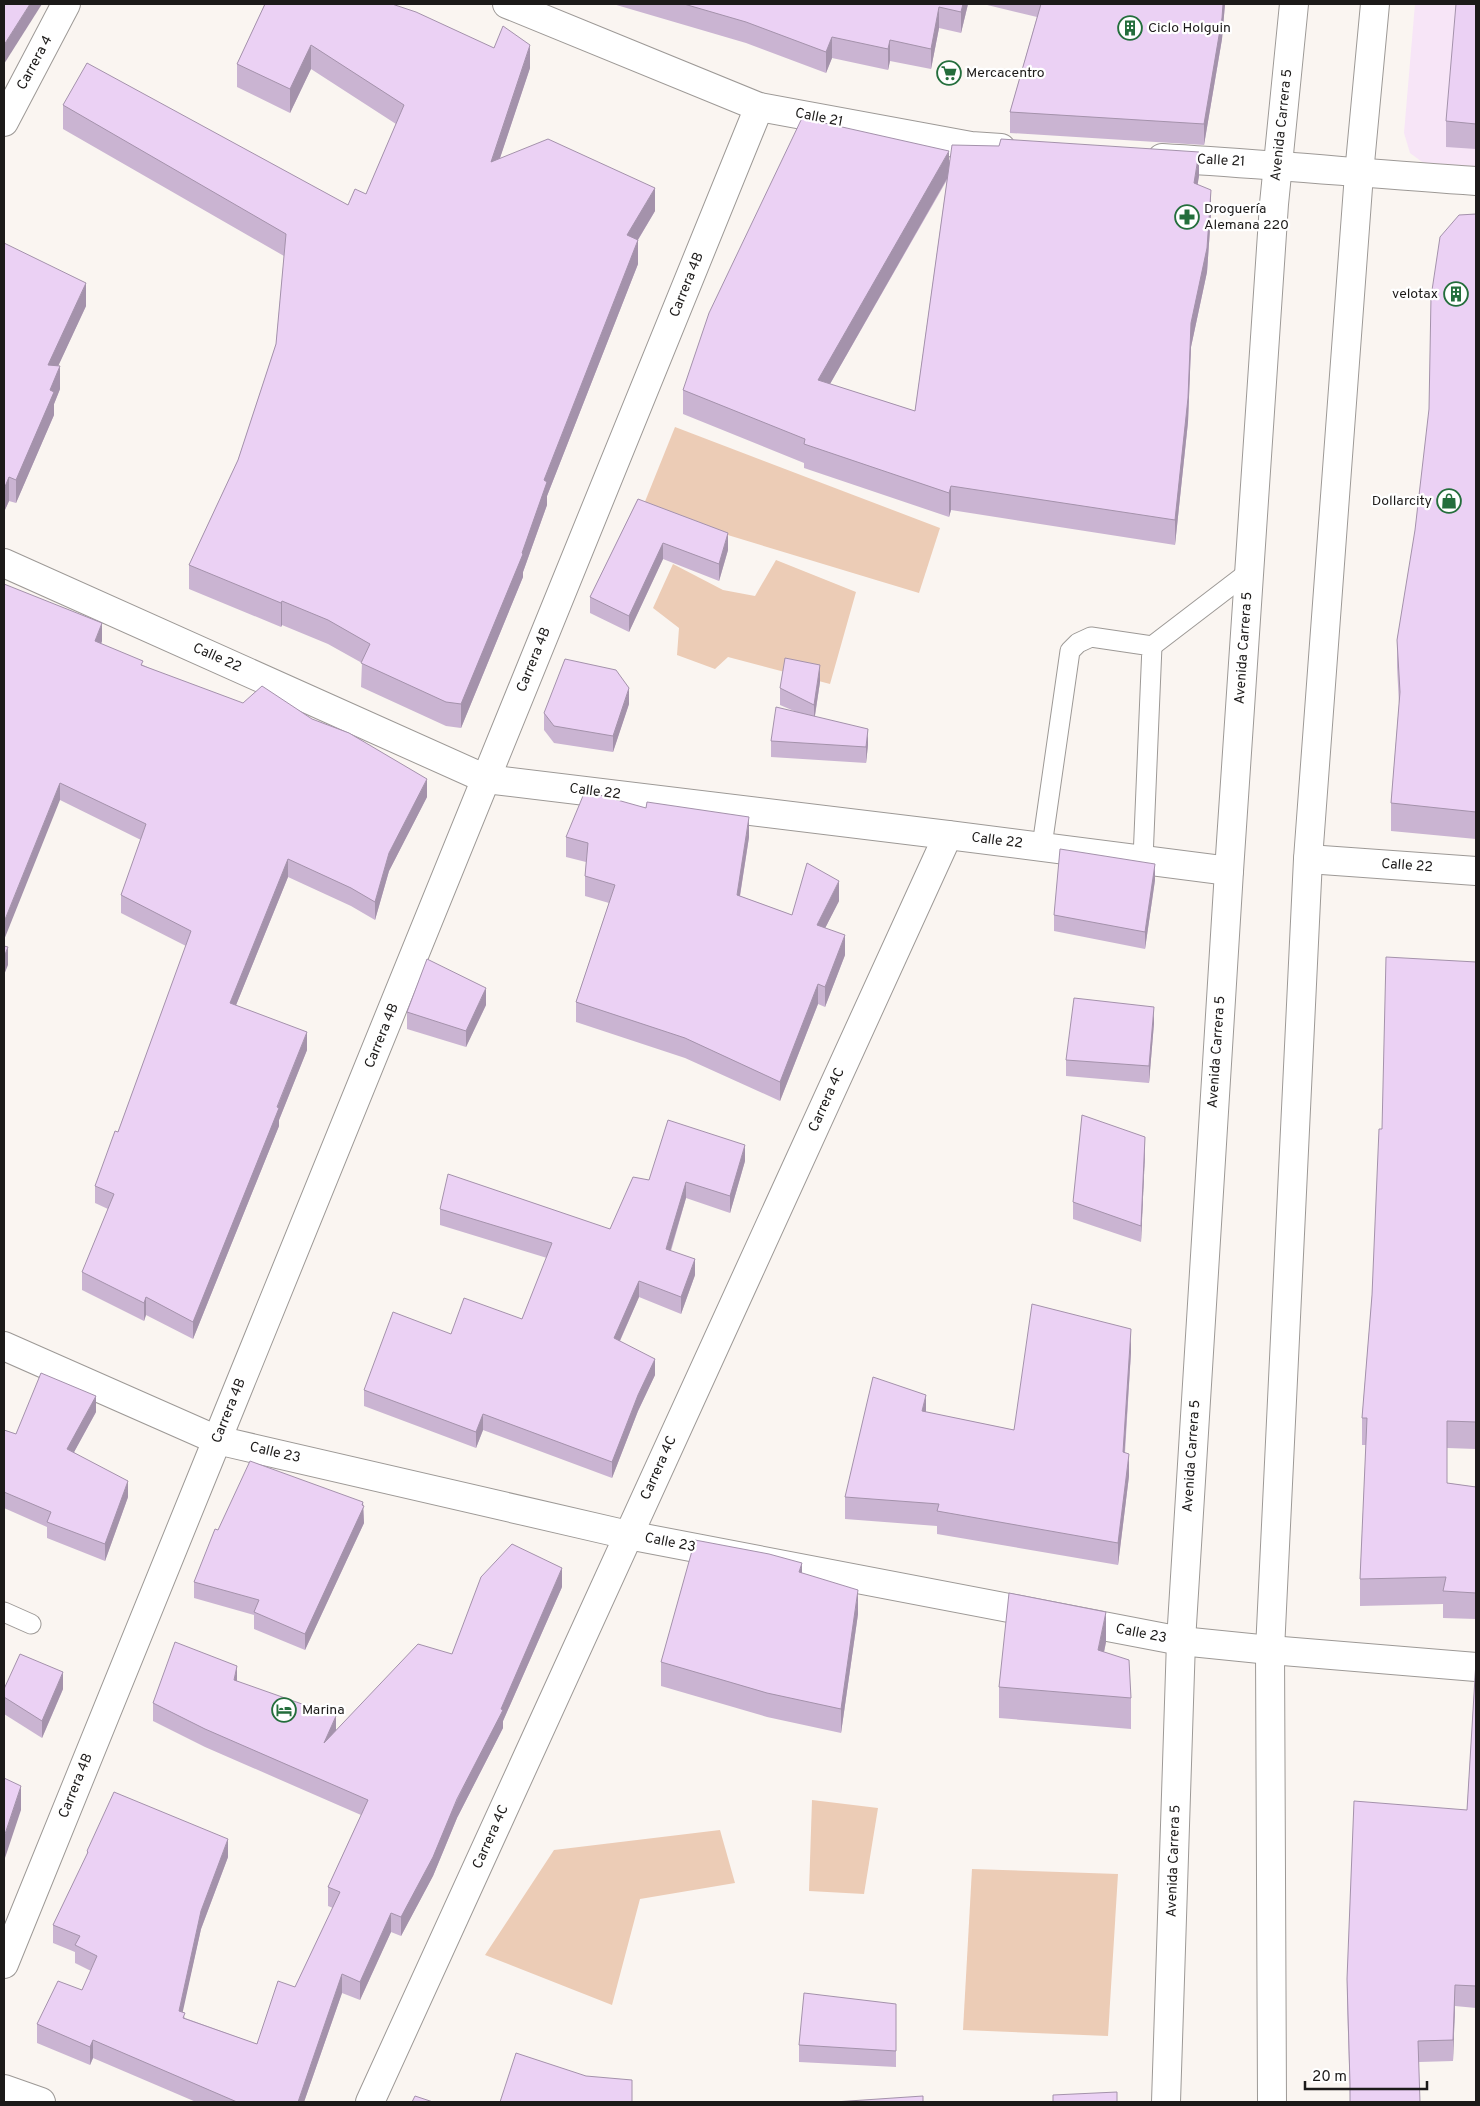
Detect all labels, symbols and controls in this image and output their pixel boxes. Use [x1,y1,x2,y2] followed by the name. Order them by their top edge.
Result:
[1117,15,1143,41] building icon: Ciclo Holguin
[1148,20,1231,37] place label: Ciclo Holguin
[14,33,56,93] street label: Carrera 4
[936,60,962,86] supermarket icon: Mercacentro
[966,65,1045,82] place label: Mercacentro
[1268,68,1296,182] street label: Avenida Carrera 5
[794,105,844,131] street label: Calle 21
[1196,151,1246,171] street label: Calle 21
[1204,201,1289,234] place label: Droguería Alemana 220
[1174,204,1200,230] pharmacy icon: Droguería Alemana 220
[666,250,708,320] street label: Carrera 4B
[1443,281,1469,307] building icon: velotax
[1392,286,1438,303] place label: velotax
[1436,488,1462,514] shop icon: Dollarcity
[1372,493,1432,510] place label: Dollarcity
[1232,591,1256,705] street label: Avenida Carrera 5
[513,625,555,695] street label: Carrera 4B
[190,640,244,676] street label: Calle 22
[568,780,622,804] street label: Calle 22
[970,829,1024,853] street label: Calle 22
[1381,856,1433,876] street label: Calle 22
[1205,995,1229,1109] street label: Avenida Carrera 5
[361,1001,403,1071] street label: Carrera 4B
[805,1065,849,1135] street label: Carrera 4C
[208,1376,250,1446] street label: Carrera 4B
[1180,1399,1204,1513] street label: Avenida Carrera 5
[637,1433,681,1503] street label: Carrera 4C
[248,1439,302,1467] street label: Calle 23
[643,1530,697,1556] street label: Calle 23
[1114,1621,1168,1647] street label: Calle 23
[271,1697,297,1723] hotel icon: Marina
[302,1702,345,1719] place label: Marina
[55,1751,97,1821] street label: Carrera 4B
[469,1802,513,1872] street label: Carrera 4C
[1164,1804,1184,1918] street label: Avenida Carrera 5
[1305,2058,1428,2090] scale bar
[1312,2068,1347,2087] text: 20 m

